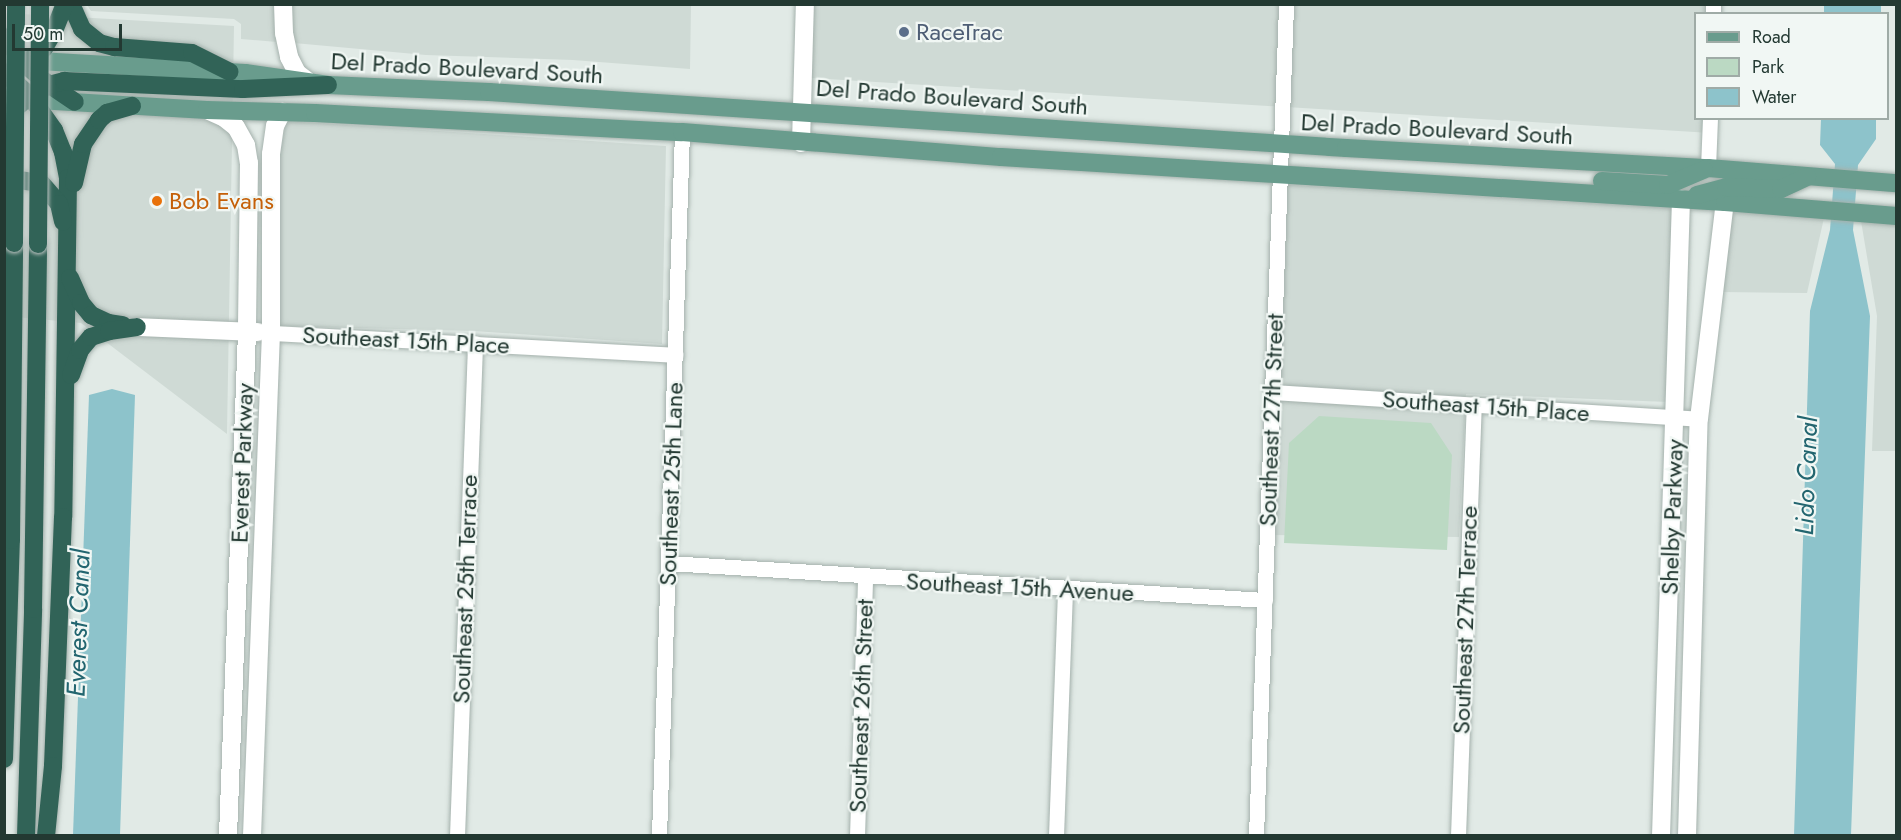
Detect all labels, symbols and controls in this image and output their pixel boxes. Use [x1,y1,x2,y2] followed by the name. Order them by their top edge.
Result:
[15,12,124,50] scale bar
[1694,12,1889,120] legend
[916,18,1003,46] place label: RaceTrac
[23,21,63,47] text: 50 m
[1752,24,1791,50] text: Road
[897,25,911,39] marker: RaceTrac
[330,46,604,90] street label: Del Prado Boulevard South
[1752,54,1784,80] text: Park
[815,73,1089,121] street label: Del Prado Boulevard South
[1752,84,1796,110] text: Water
[1300,107,1574,151] street label: Del Prado Boulevard South
[169,187,274,215] place label: Bob Evans
[150,194,164,208] marker: Bob Evans
[1253,313,1289,527] street label: Southeast 27th Street
[302,320,510,360] street label: Southeast 15th Place
[653,382,689,586] street label: Southeast 25th Lane
[225,383,259,543] street label: Everest Parkway
[1381,384,1591,428] street label: Southeast 15th Place
[1789,416,1825,536] water label: Lido Canal
[1655,438,1689,596] street label: Shelby Parkway
[447,474,483,704] street label: Southeast 25th Terrace
[1447,505,1483,735] street label: Southeast 27th Terrace
[61,549,97,697] water label: Everest Canal
[905,567,1135,607] street label: Southeast 15th Avenue
[843,599,879,813] street label: Southeast 26th Street

